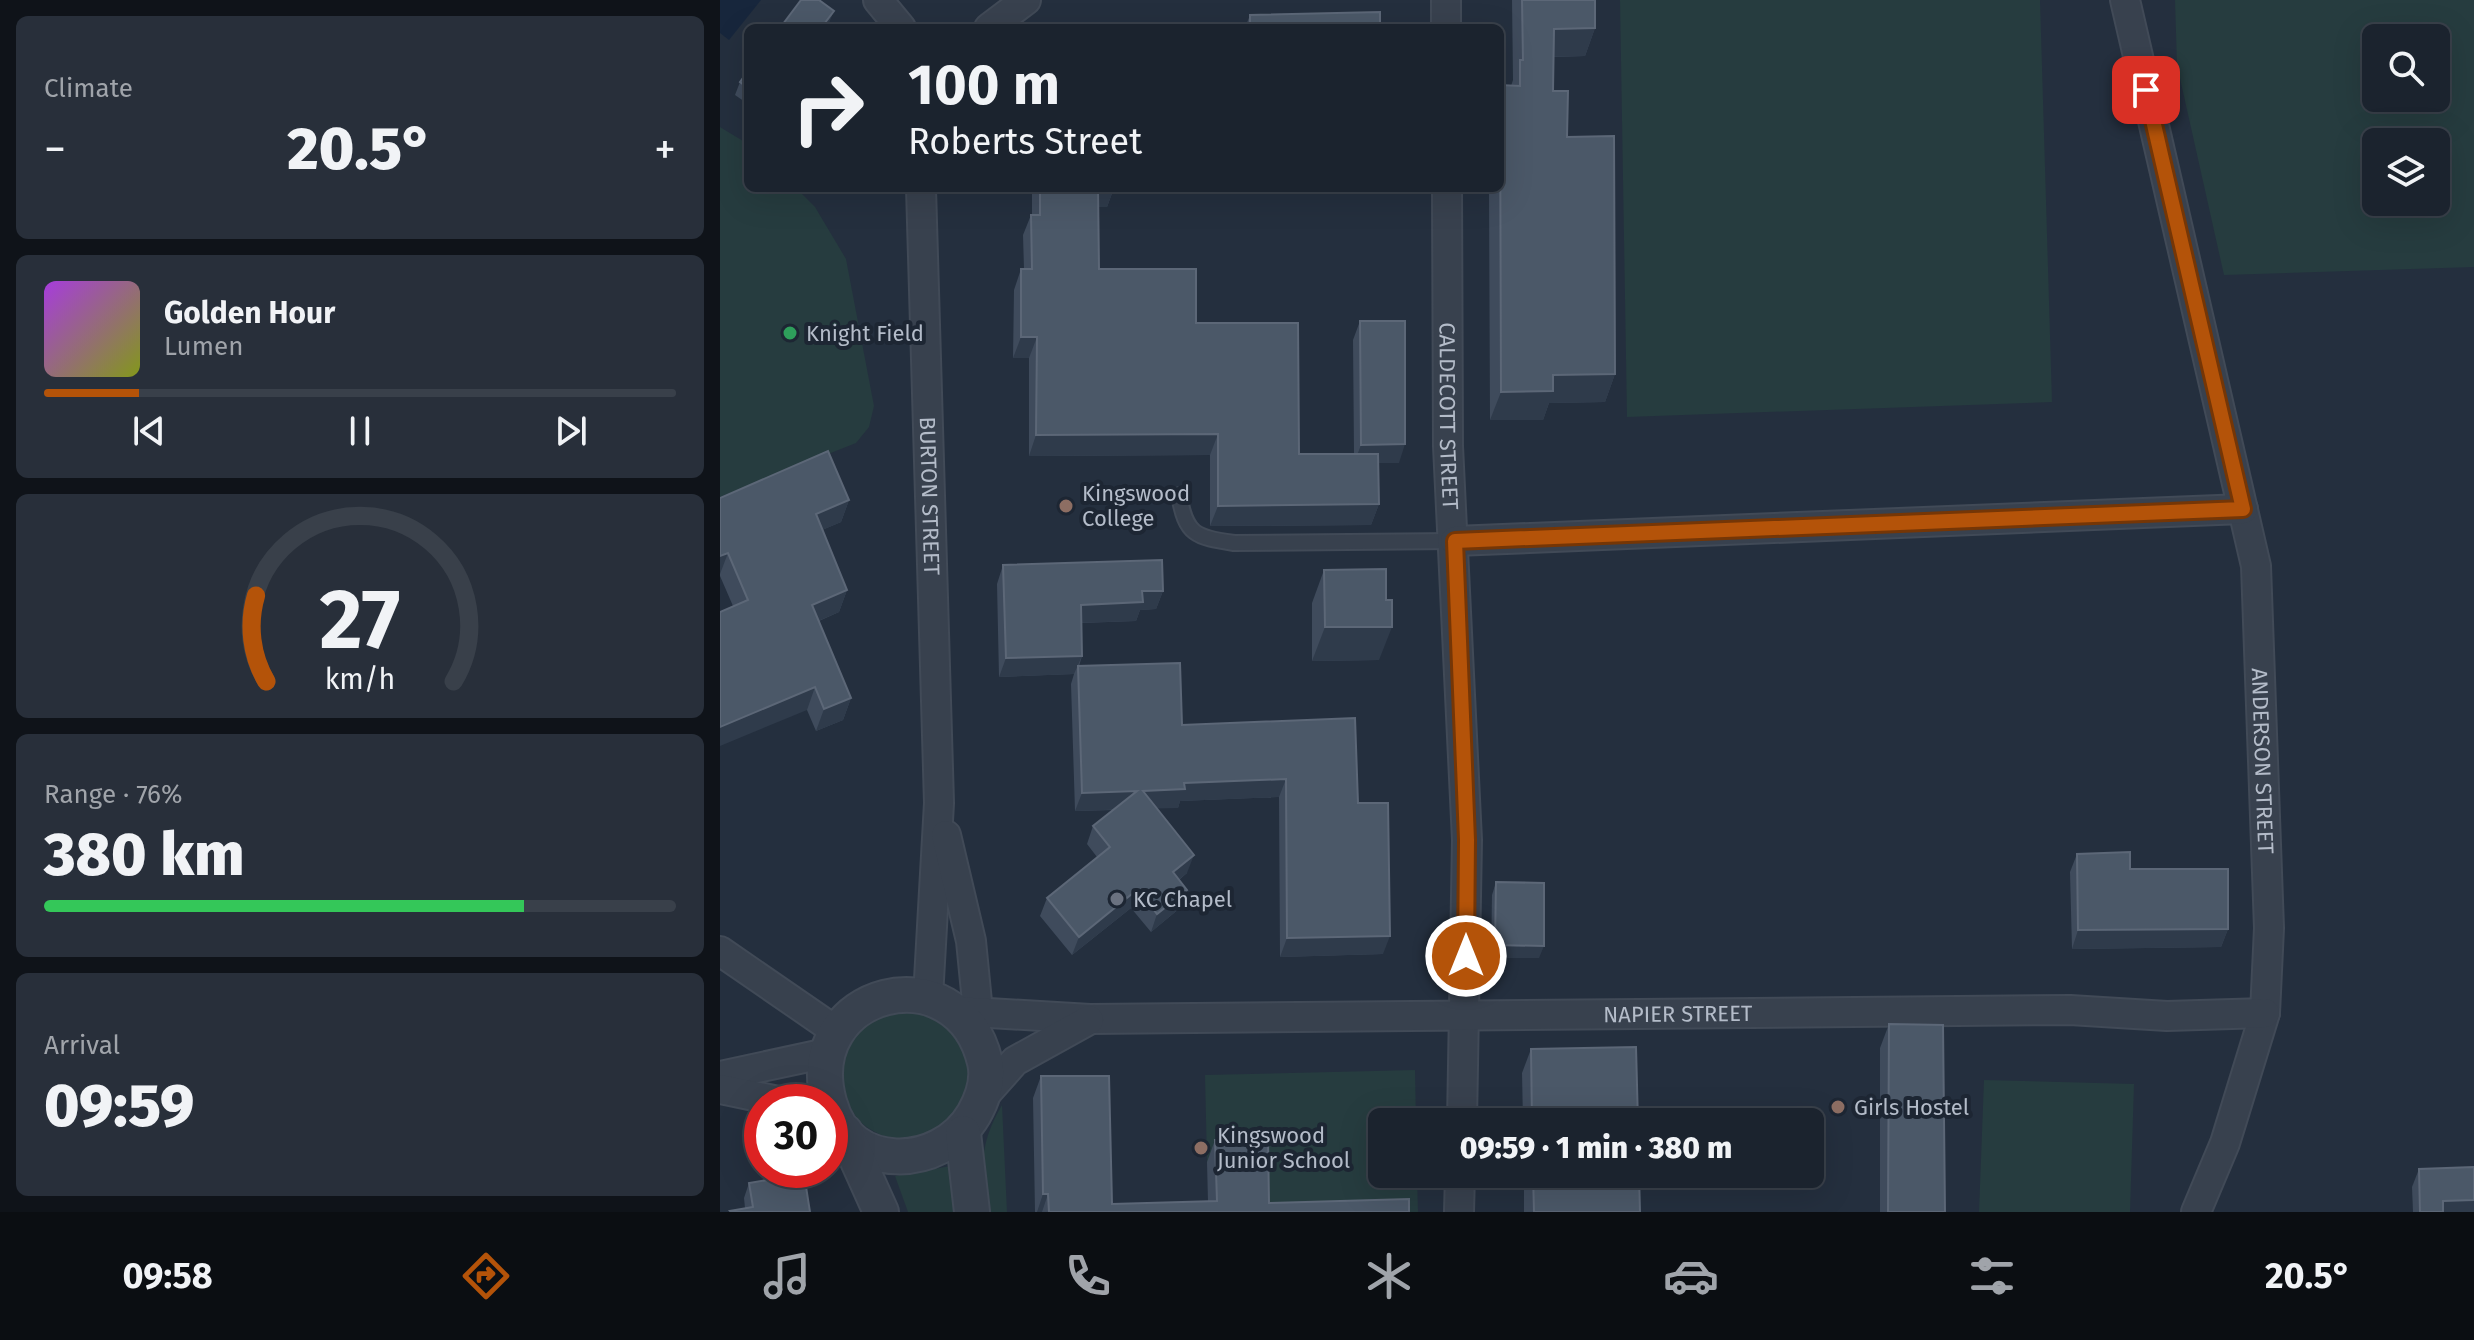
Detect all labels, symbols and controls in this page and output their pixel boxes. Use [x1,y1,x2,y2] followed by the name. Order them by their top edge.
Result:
[2362,24,2450,216] map controls
[2362,24,2450,112] button: search
[908,52,1060,119] text: 100 m
[776,56,880,160] icon: right
[2112,56,2180,124] pin
[2124,68,2168,112] icon: arrive
[44,73,133,104] text: Climate
[287,113,433,185] text: 20.5°
[908,120,1142,164] text: Roberts Street
[44,123,66,176] text: −
[654,123,676,176] text: +
[2362,128,2450,216] button: layers
[164,295,335,331] text: Golden Hour
[806,320,924,347] place label: Knight Field
[1434,322,1465,511] street label: CALDECOTT STREET
[781,324,799,342] marker: Knight Field
[164,331,243,362] text: Lumen
[127,409,171,453] icon: previous
[338,409,382,453] icon: pause
[549,409,593,453] icon: next
[914,416,946,576] street label: BURTON STREET
[1082,480,1190,532] place label: Kingswood College
[1057,497,1075,515] marker: Kingswood College
[319,570,401,670] text: 27
[325,662,395,697] text: km/h
[2246,667,2280,855] street label: ANDERSON STREET
[44,779,182,810] text: Range · 76%
[44,819,245,891] text: 380 km
[1133,886,1232,913] place label: KC Chapel
[1108,890,1126,908] marker: KC Chapel
[1424,914,1508,998] position arrow
[1603,999,1753,1028] street label: NAPIER STREET
[44,1030,120,1061] text: Arrival
[44,1070,194,1142] text: 09:59
[744,1084,848,1188] speed limit sign: 30
[1854,1094,1969,1121] place label: Girls Hostel
[1829,1098,1847,1116] marker: Girls Hostel
[1217,1122,1350,1174] place label: Kingswood Junior School
[1460,1130,1732,1166] text: 09:59 · 1 min · 380 m
[1192,1139,1210,1157] marker: Kingswood Junior School
[458,1248,514,1304] icon: directions
[759,1248,815,1304] icon: music
[1060,1248,1116,1304] icon: phone
[1361,1248,1417,1304] icon: climate
[1663,1248,1719,1304] icon: car
[1964,1248,2020,1304] icon: filters
[123,1254,213,1298] text: 09:58
[2265,1254,2351,1298] text: 20.5°

